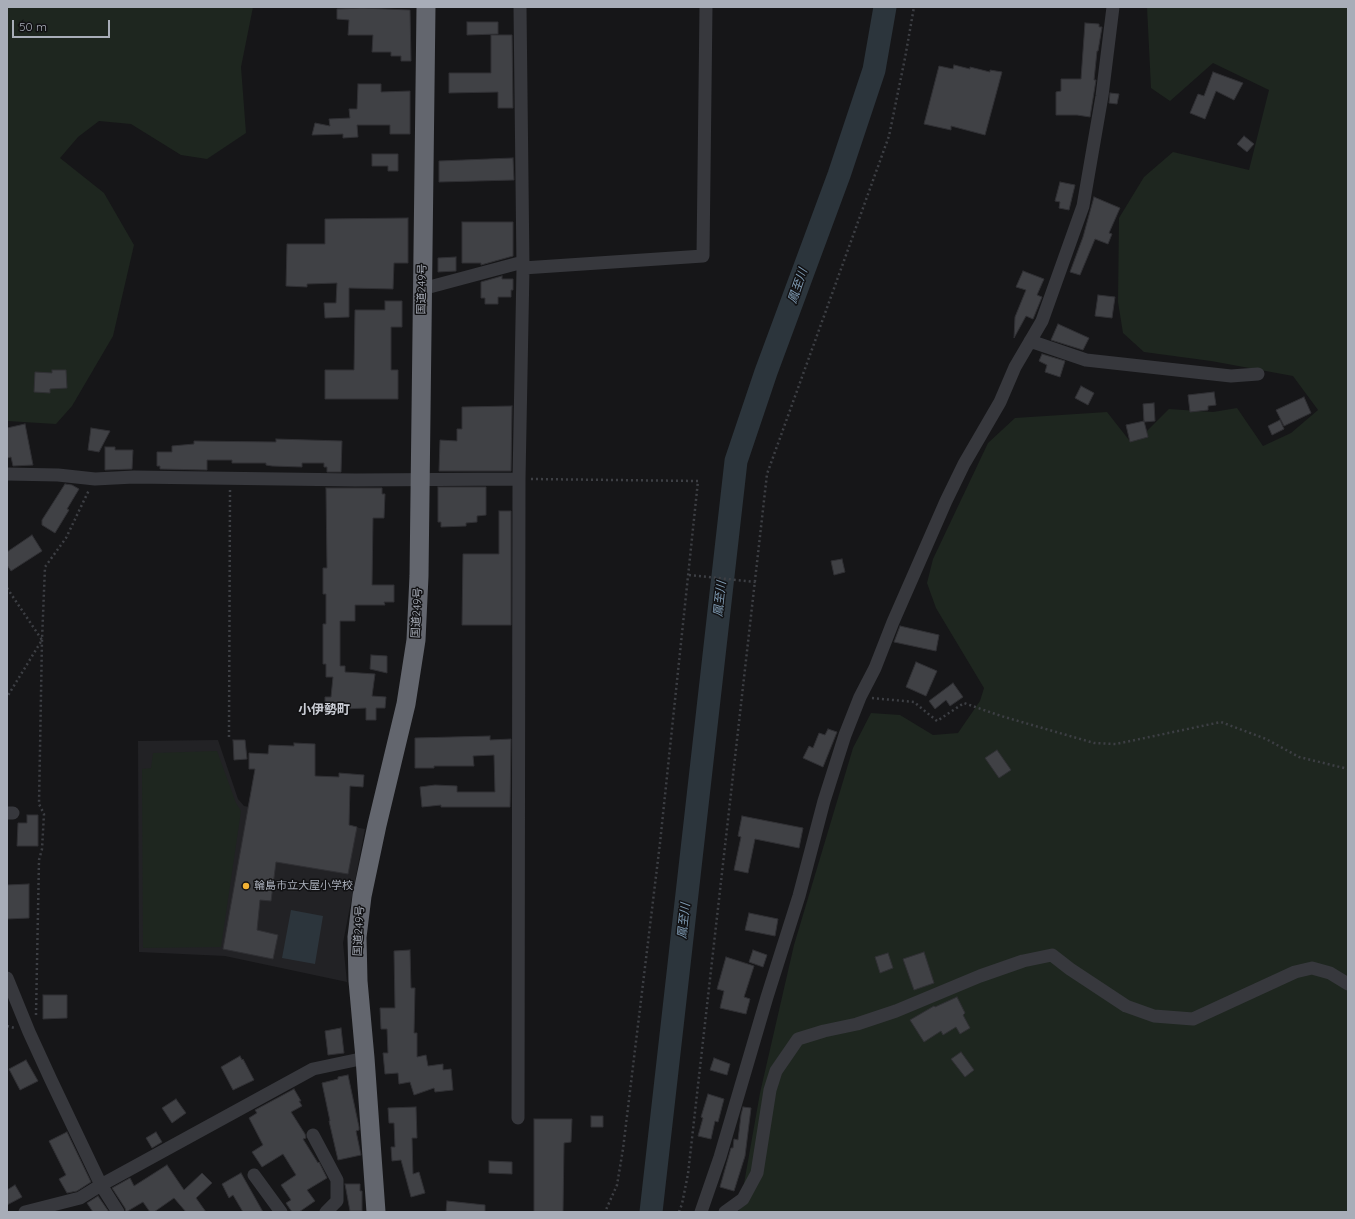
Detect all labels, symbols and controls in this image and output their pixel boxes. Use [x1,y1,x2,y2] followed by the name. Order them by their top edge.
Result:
[14,12,112,38] scale bar
[19,19,47,34] text: 50 m
[415,264,429,314] street label: 国道249号
[785,267,811,305] water label: 鳳至川
[711,580,729,618] water label: 鳳至川
[409,587,425,639] street label: 国道249号
[298,702,350,718] district label: 小伊勢町
[254,879,353,893] place label: 輪島市立大屋小学校
[241,881,251,891] marker: 輪島市立大屋小学校
[675,902,693,940] water label: 鳳至川
[351,905,367,957] street label: 国道249号

